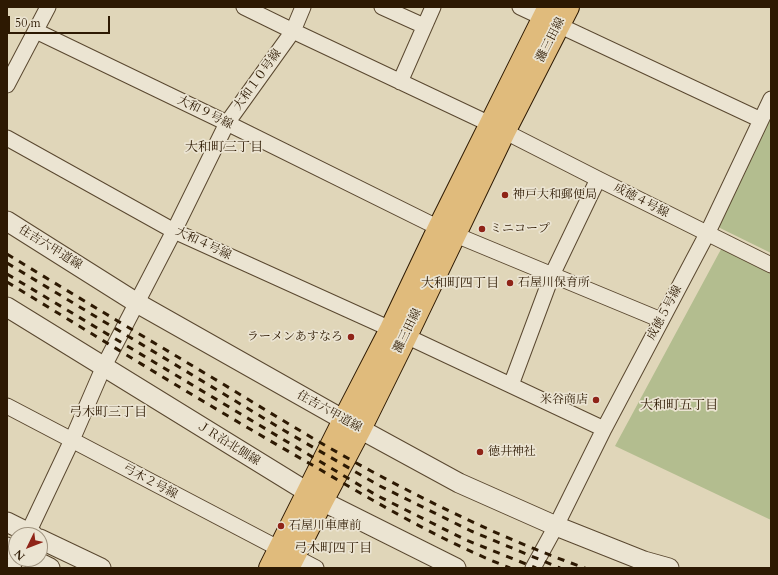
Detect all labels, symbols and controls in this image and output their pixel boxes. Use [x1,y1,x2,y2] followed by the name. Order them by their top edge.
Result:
[10,8,112,34] scale bar
[15,15,41,31] text: 50 m
[534,15,568,65] street label: 灘三田線
[231,47,285,113] street label: 大和１０号線
[175,93,235,133] street label: 大和９号線
[185,140,263,156] district label: 大和町三丁目
[611,181,671,221] street label: 成徳４号線
[513,188,597,202] place label: 神戸大和郵便局
[500,190,510,200] marker: 神戸大和郵便局
[490,222,550,236] place label: ミニコープ
[16,223,84,273] street label: 住吉六甲道線
[477,224,487,234] marker: ミニコープ
[173,225,233,263] street label: 大和４号線
[421,276,499,292] district label: 大和町四丁目
[518,276,590,290] place label: 石屋川保育所
[505,278,515,288] marker: 石屋川保育所
[645,283,685,343] street label: 成徳５号線
[391,306,425,356] street label: 灘三田線
[247,330,343,344] place label: ラーメンあすなろ
[346,332,356,342] marker: ラーメンあすなろ
[294,388,364,436] street label: 住吉六甲道線
[540,393,588,407] place label: 米谷商店
[591,395,601,405] marker: 米谷商店
[640,398,718,414] district label: 大和町五丁目
[69,405,147,421] district label: 弓木町三丁目
[194,419,262,469] street label: ＪＲ沿北側線
[488,445,536,459] place label: 徳井神社
[475,447,485,457] marker: 徳井神社
[120,462,180,502] street label: 弓木２号線
[289,519,361,533] place label: 石屋川車庫前
[276,521,286,531] marker: 石屋川車庫前
[8,527,48,567] north arrow
[294,541,372,557] district label: 弓木町四丁目
[11,546,28,563] text: N

